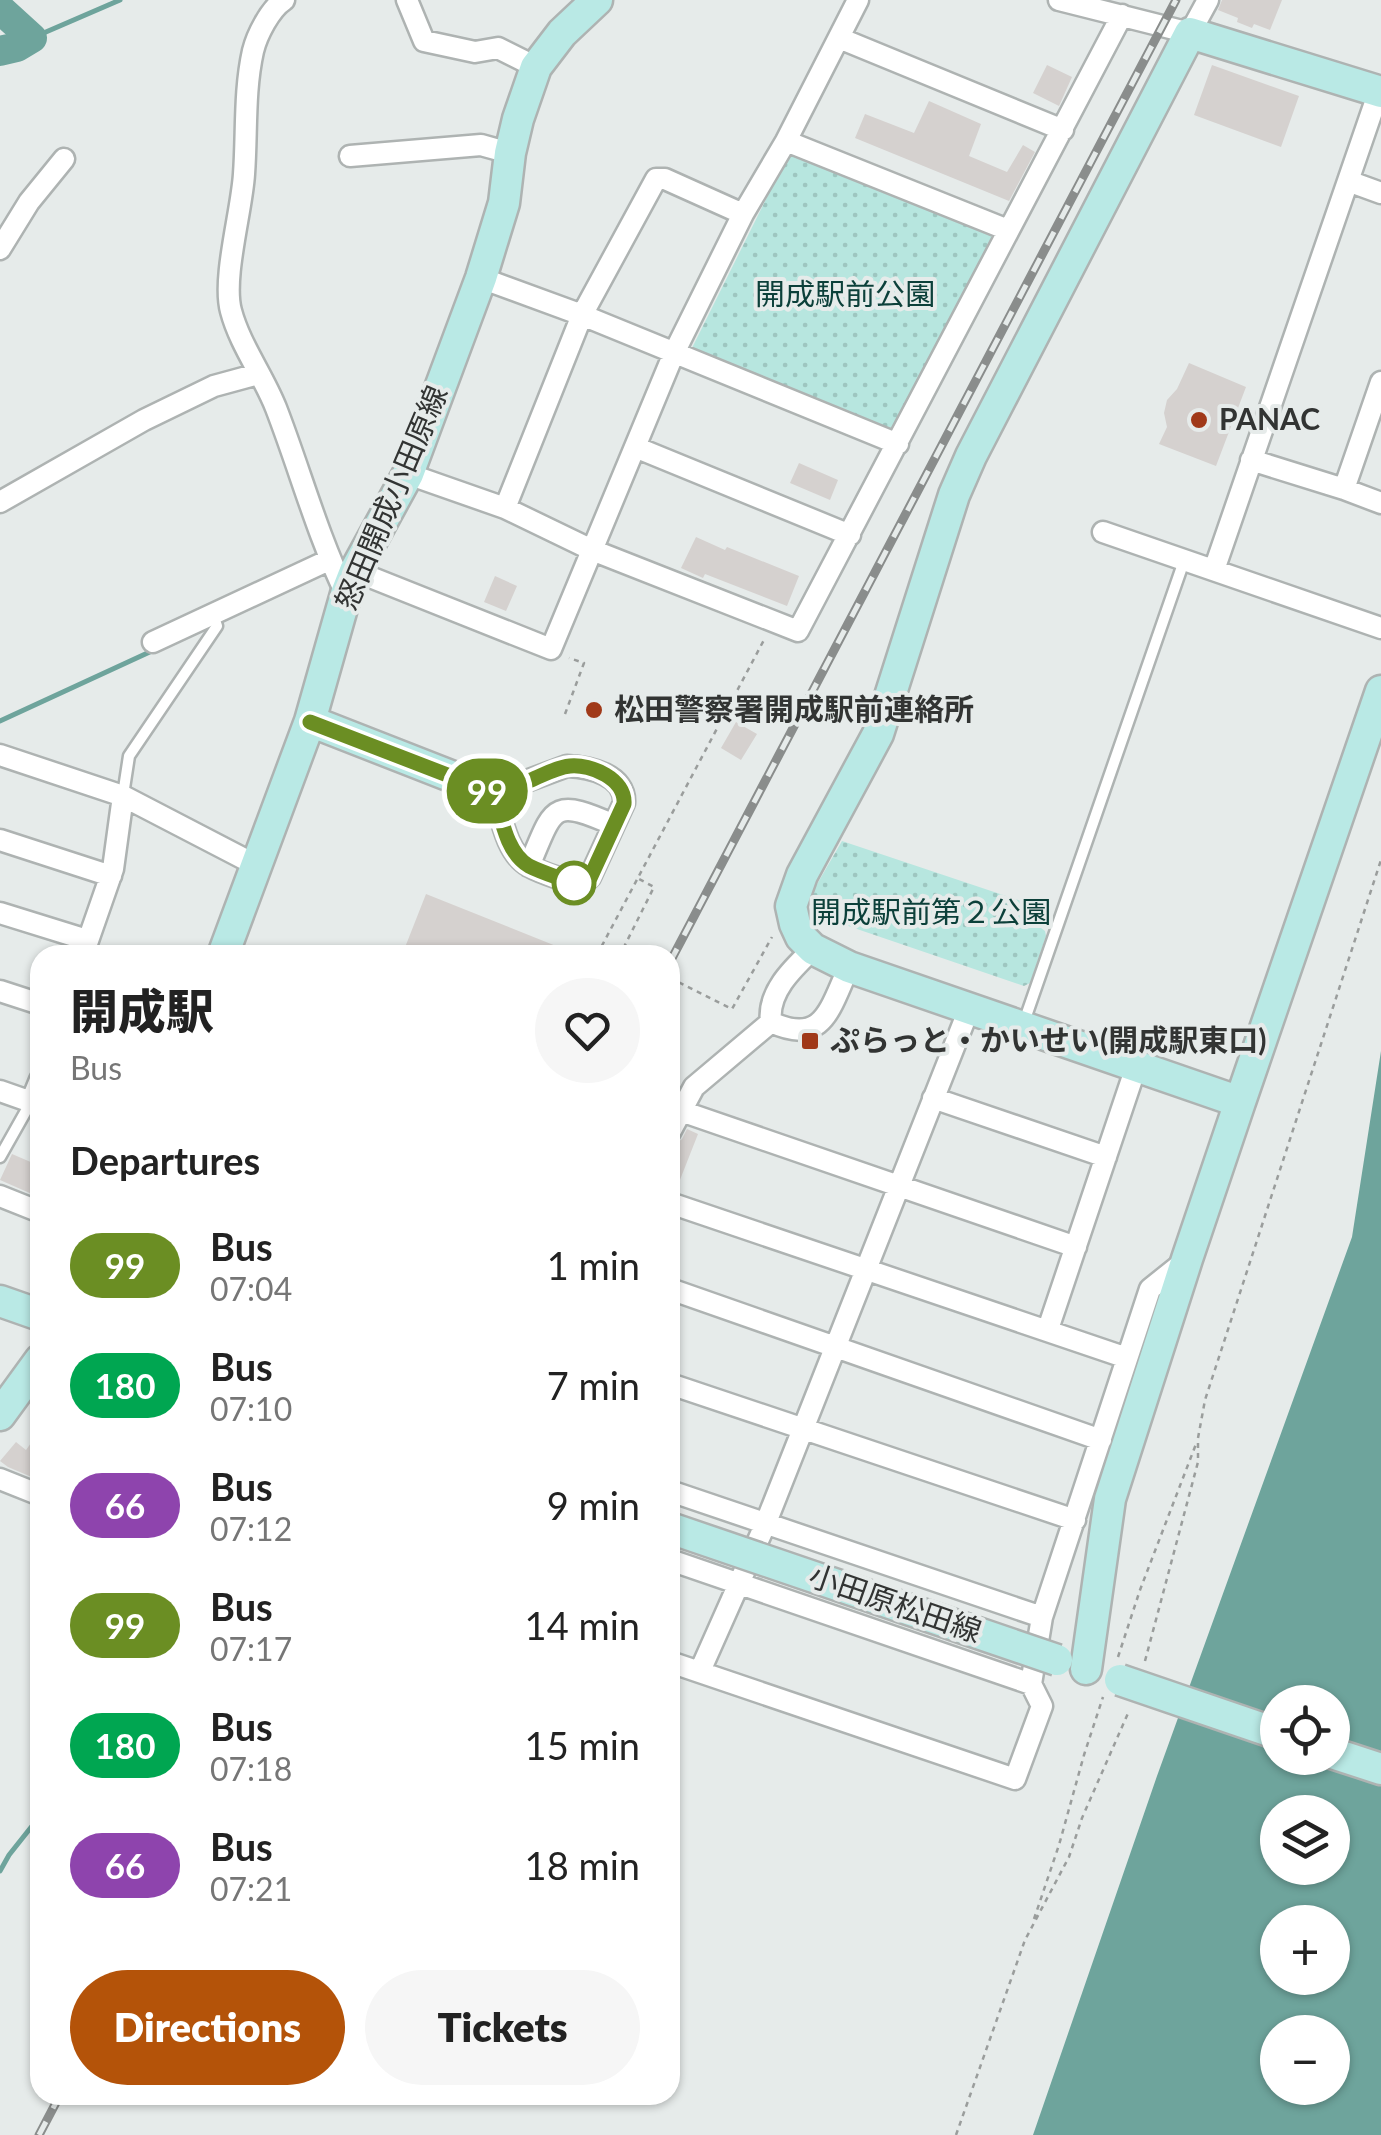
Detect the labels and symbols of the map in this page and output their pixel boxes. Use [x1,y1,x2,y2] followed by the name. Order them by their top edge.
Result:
[755,275,935,311] park label: 開成駅前公園
[327,380,454,615] street label: 怒田開成小田原線
[1219,400,1320,436] place label: PANAC
[1188,409,1210,431] marker: PANAC
[614,690,974,726] place label: 松田警察署開成駅前連絡所
[583,699,605,721] marker: 松田警察署開成駅前連絡所
[442,758,532,824] line badge: 99
[553,862,595,904] unlabelled marker
[811,893,1051,929] park label: 開成駅前第２公園
[830,1021,1266,1057] place label: ぷらっと・かいせい(開成駅東口)
[799,1030,821,1052] marker: ぷらっと・かいせい(開成駅東口)
[805,1556,987,1648] street label: 小田原松田線

